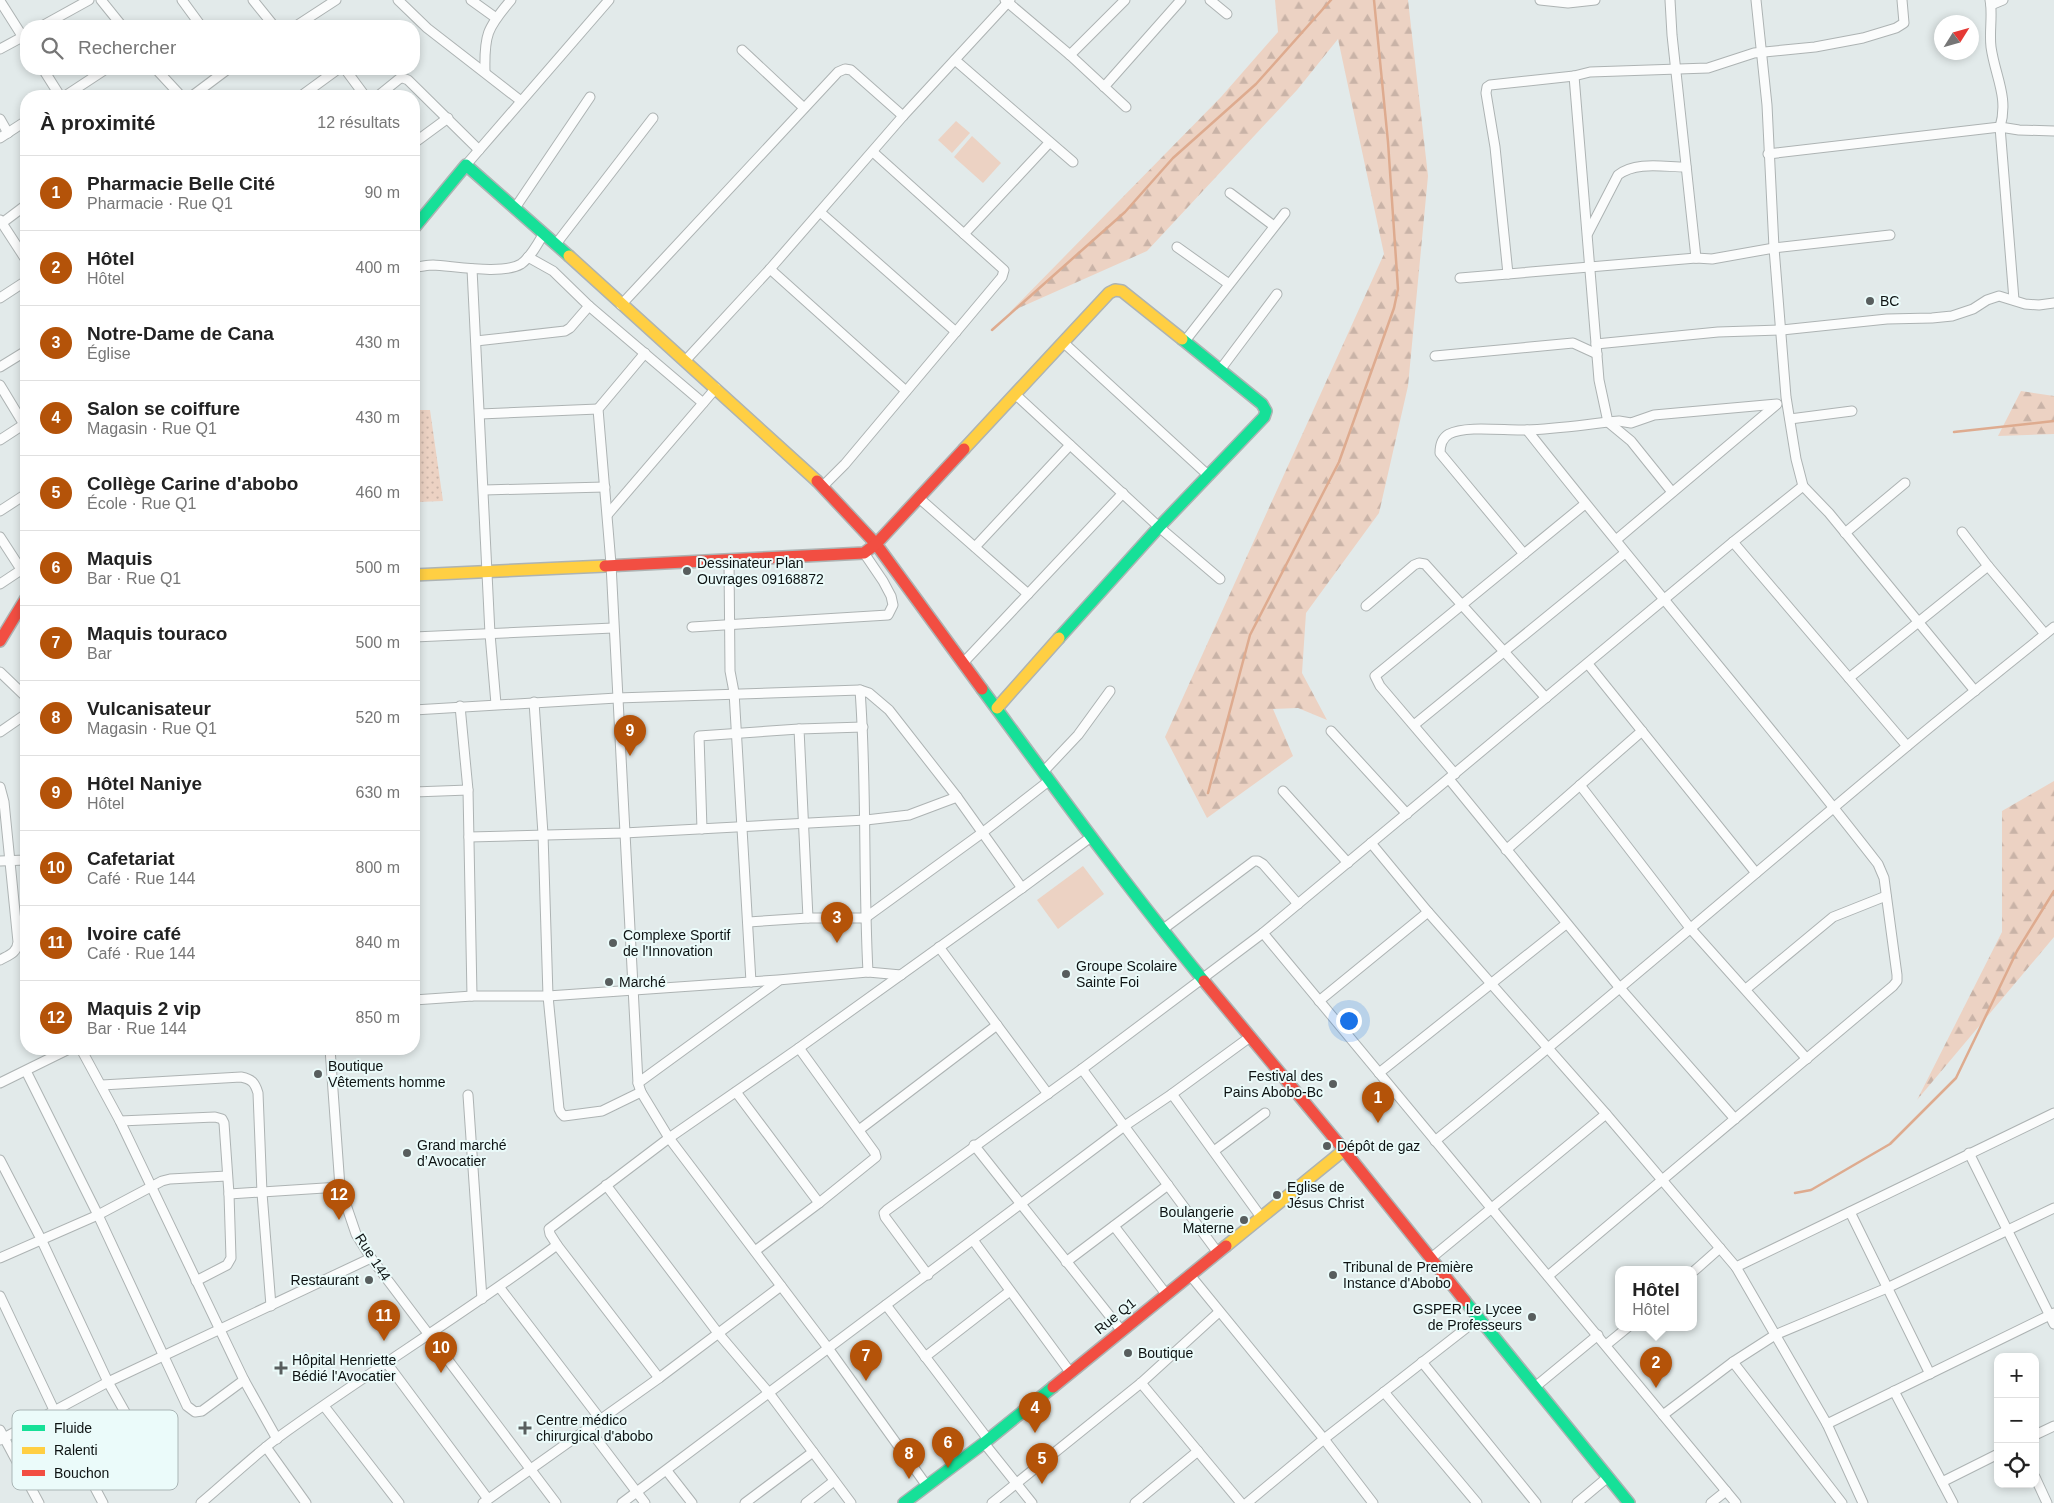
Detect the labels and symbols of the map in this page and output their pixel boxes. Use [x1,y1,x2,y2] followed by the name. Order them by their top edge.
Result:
[1934,15,1979,60] north arrow
[1880,293,1899,309] place label: BC
[1864,295,1876,307] marker: BC
[697,555,824,587] place label: Dessinateur Plan Ouvrages 09168872
[681,565,693,577] marker: Dessinateur Plan Ouvrages 09168872
[614,715,646,756] pin: 9
[821,902,853,943] pin: 3
[623,927,730,959] place label: Complexe Sportif de l'Innovation
[607,937,619,949] marker: Complexe Sportif de l'Innovation
[1076,958,1177,990] place label: Groupe Scolaire Sainte Foi
[1060,968,1072,980] marker: Groupe Scolaire Sainte Foi
[619,974,666,990] place label: Marché
[603,976,615,988] marker: Marché
[1336,1008,1362,1034] your location
[328,1058,446,1090] place label: Boutique Vêtements homme
[312,1068,324,1080] marker: Boutique Vêtements homme
[1223,1068,1323,1100] place label: Festival des Pains Abobo-Bc
[1327,1078,1339,1090] marker: Festival des Pains Abobo-Bc
[1362,1082,1394,1123] pin: 1
[417,1137,507,1169] place label: Grand marché d’Avocatier
[1337,1138,1420,1154] place label: Dépôt de gaz
[1321,1140,1333,1152] marker: Dépôt de gaz
[401,1147,413,1159] marker: Grand marché d’Avocatier
[323,1179,355,1220] pin: 12
[1287,1179,1364,1211] place label: Eglise de Jésus Christ
[1271,1189,1283,1201] marker: Eglise de Jésus Christ
[1159,1204,1234,1236] place label: Boulangerie Materne
[1238,1214,1250,1226] marker: Boulangerie Materne
[352,1230,394,1284] street label: Rue 144
[1343,1259,1473,1291] place label: Tribunal de Première Instance d'Abobo
[1327,1269,1339,1281] marker: Tribunal de Première Instance d'Abobo
[291,1272,359,1288] place label: Restaurant
[363,1274,375,1286] marker: Restaurant
[1091,1294,1139,1337] street label: Rue Q1
[368,1300,400,1341] pin: 11
[1413,1301,1522,1333] place label: GSPER Le Lycee de Professeurs
[1526,1311,1538,1323] marker: GSPER Le Lycee de Professeurs
[425,1332,457,1373] pin: 10
[850,1340,882,1381] pin: 7
[1138,1345,1193,1361] place label: Boutique
[1122,1347,1134,1359] marker: Boutique
[1640,1347,1672,1388] pin: 2
[292,1352,396,1384] place label: Hôpital Henriette Bédié l'Avocatier
[274,1361,288,1375] marker: Hôpital Henriette Bédié l'Avocatier
[1019,1392,1051,1433] pin: 4
[12,1410,178,1490] legend
[536,1412,653,1444] place label: Centre médico chirurgical d'abobo
[54,1420,92,1436] text: Fluide
[518,1421,532,1435] marker: Centre médico chirurgical d'abobo
[932,1427,964,1468] pin: 6
[893,1438,925,1479] pin: 8
[54,1442,98,1458] text: Ralenti
[1026,1443,1058,1484] pin: 5
[54,1465,109,1481] text: Bouchon

